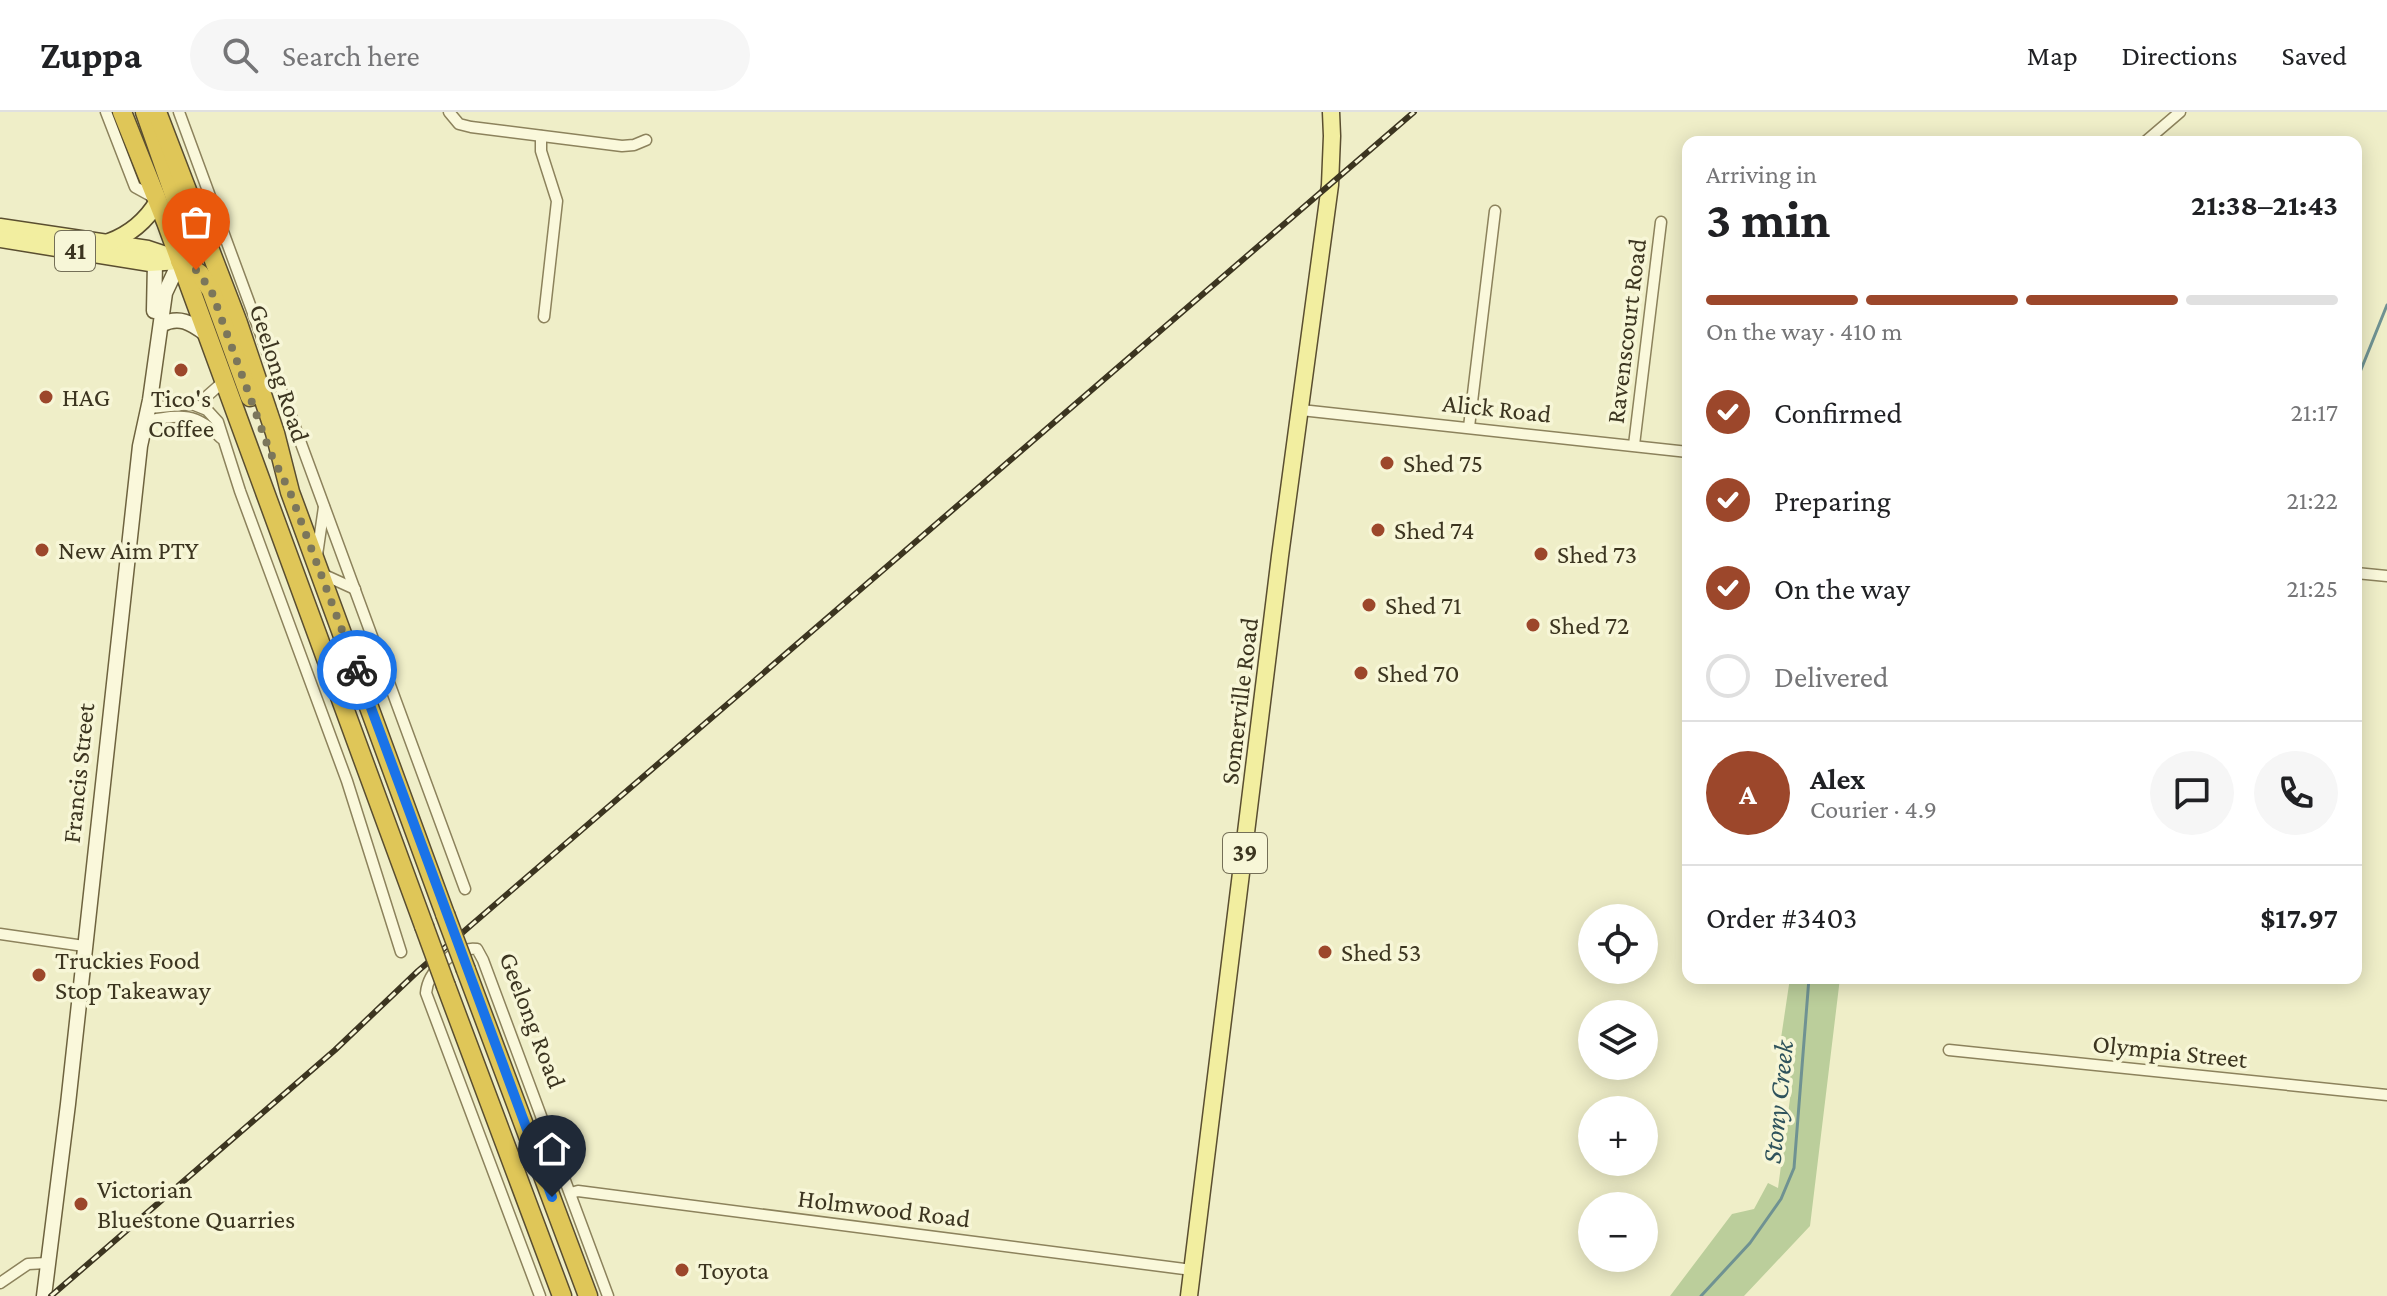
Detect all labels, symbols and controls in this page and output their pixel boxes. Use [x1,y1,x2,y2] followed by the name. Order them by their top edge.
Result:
[190,19,750,91] search box
[218,33,262,77] icon: search
[40,34,142,76] text: Zuppa
[282,39,420,72] text: Search here
[2027,40,2078,71] text: Map
[2122,40,2237,71] text: Directions
[2281,40,2347,71] text: Saved
[1706,160,1817,189] text: Arriving in
[162,188,230,270] pin
[2191,188,2338,221] text: 21:38–21:43
[1706,190,1830,248] text: 3 min
[174,200,218,244] icon: bag
[55,231,95,271] road number: 41
[1601,237,1652,425] street label: Ravenscourt Road
[244,301,316,446] street label: Geelong Road
[1706,317,1902,346] text: On the way · 410 m
[172,361,190,379] marker: Tico's Coffee
[62,383,110,412] place label: HAG
[148,384,214,443] place label: Tico's Coffee
[37,388,55,406] marker: HAG
[1441,388,1553,429] street label: Alick Road
[1706,390,1750,434] icon: check
[1774,396,1902,429] text: Confirmed
[2290,398,2338,427] text: 21:17
[1403,449,1483,478] place label: Shed 75
[1378,454,1396,472] marker: Shed 75
[1706,478,1750,522] icon: check
[1774,484,1891,517] text: Preparing
[2286,486,2338,515] text: 21:22
[1394,516,1475,545] place label: Shed 74
[1369,521,1387,539] marker: Shed 74
[58,536,199,565] place label: New Aim PTY
[1557,540,1637,569] place label: Shed 73
[33,541,51,559] marker: New Aim PTY
[1532,545,1550,563] marker: Shed 73
[1706,566,1750,610] icon: check
[1774,572,1910,605] text: On the way
[2286,574,2338,603] text: 21:25
[1385,591,1462,620] place label: Shed 71
[1360,596,1378,614] marker: Shed 71
[1549,611,1630,640] place label: Shed 72
[1215,616,1264,786] street label: Somerville Road
[1524,616,1542,634] marker: Shed 72
[317,630,397,710] courier
[335,648,379,692] icon: bike
[1377,659,1459,688] place label: Shed 70
[1774,660,1889,693] text: Delivered
[1352,664,1370,682] marker: Shed 70
[57,701,100,845] street label: Francis Street
[2150,751,2234,835] button: chat
[2254,751,2338,835] button: phone
[1810,762,1865,795] text: Alex
[1739,777,1757,810] text: A
[1810,795,1937,824] text: Courier · 4.9
[1223,833,1267,873] road number: 39
[1706,901,1857,934] text: Order #3403
[2260,901,2338,934] text: $17.97
[1578,904,1658,1272] map controls
[1578,904,1658,984] button: locate
[1341,938,1421,967] place label: Shed 53
[1316,943,1334,961] marker: Shed 53
[55,946,212,1005] place label: Truckies Food Stop Takeaway
[493,948,572,1092] street label: Geelong Road
[30,966,48,984] marker: Truckies Food Stop Takeaway
[1578,1000,1658,1080] button: layers
[2091,1029,2249,1074] street label: Olympia Street
[1756,1037,1800,1165] water label: Stony Creek
[1578,1096,1658,1176] button: +
[518,1115,586,1197] pin
[530,1127,574,1171] icon: home
[97,1175,295,1234] place label: Victorian Bluestone Quarries
[796,1184,972,1234] street label: Holmwood Road
[1578,1192,1658,1272] button: −
[72,1195,90,1213] marker: Victorian Bluestone Quarries
[698,1256,769,1285] place label: Toyota
[673,1261,691,1279] marker: Toyota

